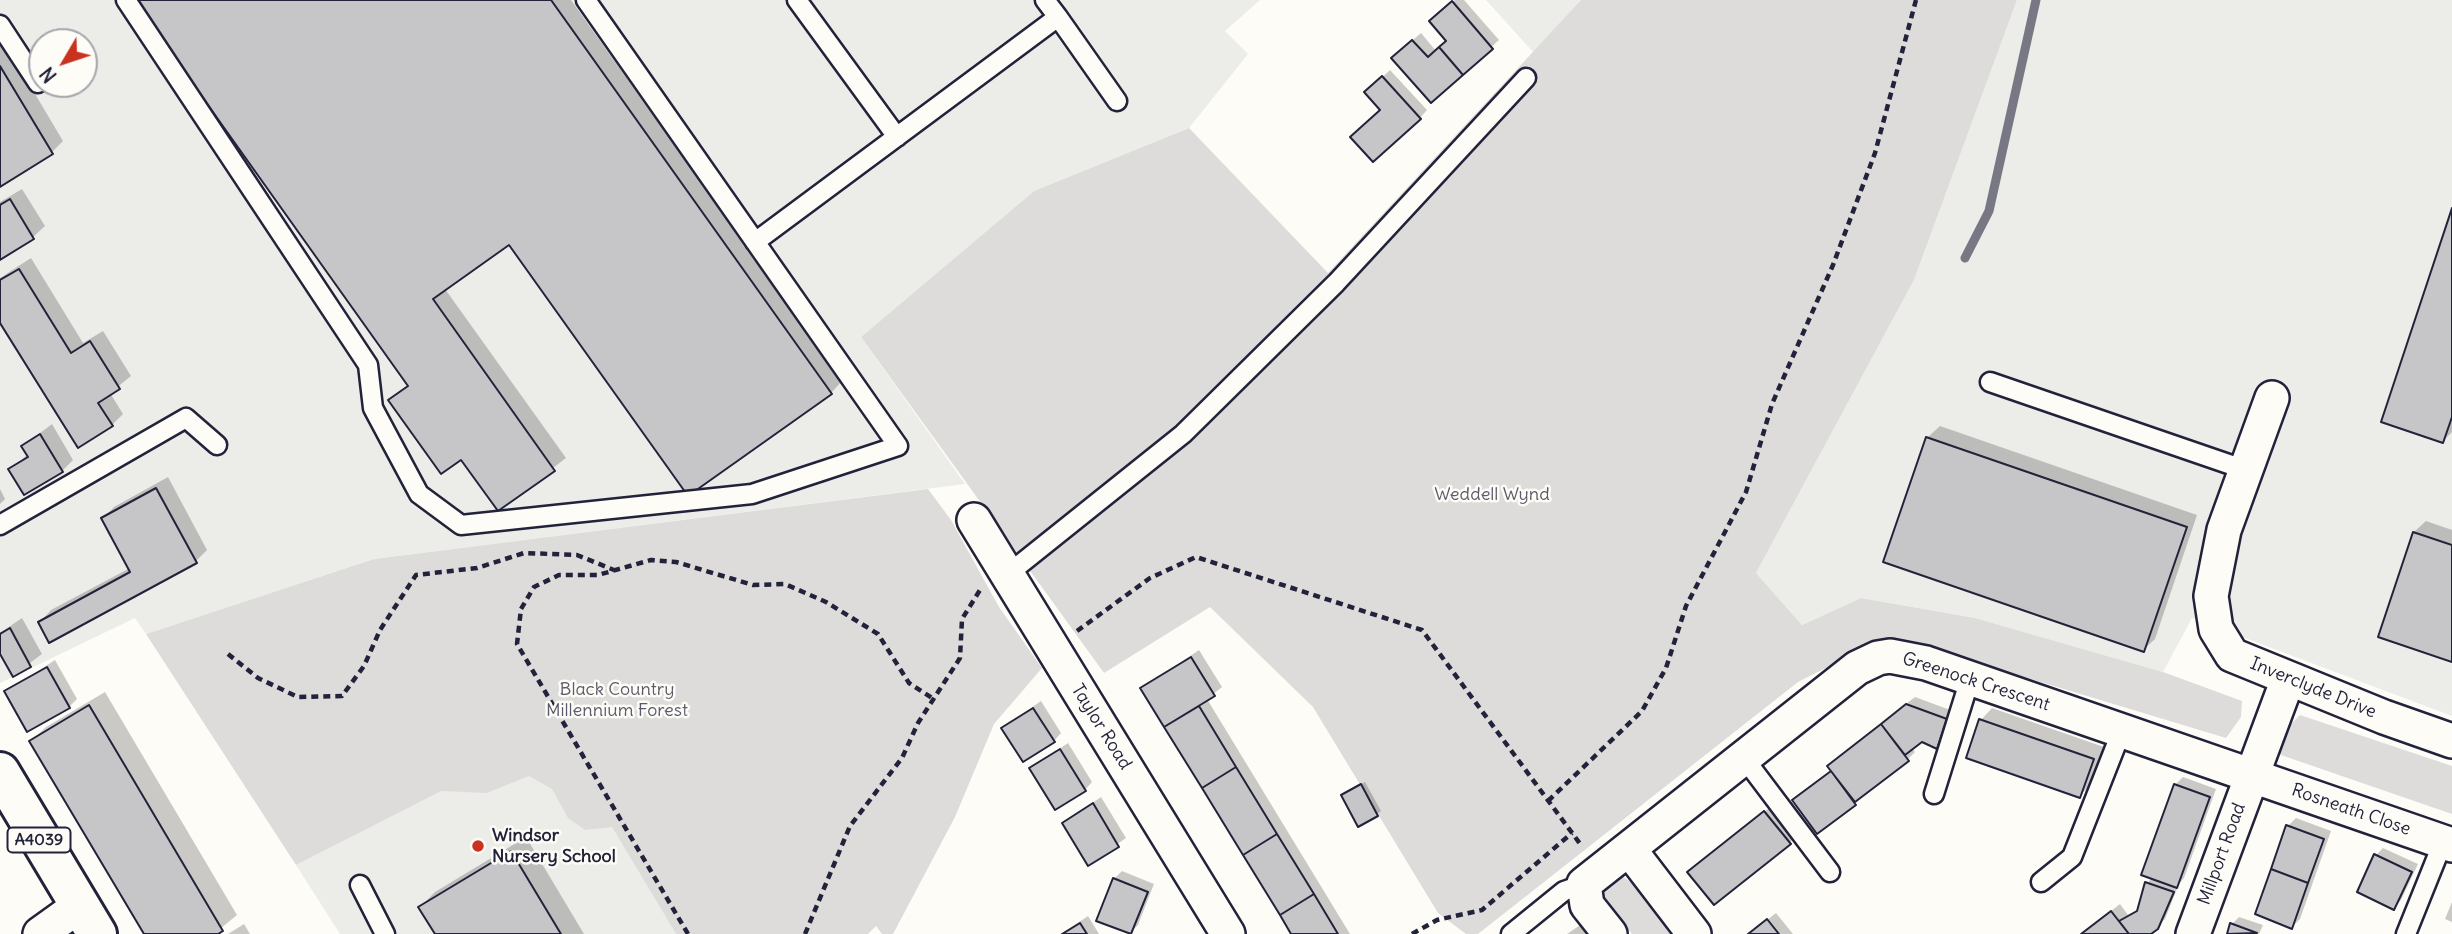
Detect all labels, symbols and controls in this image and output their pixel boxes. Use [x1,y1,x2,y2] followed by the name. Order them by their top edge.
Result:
[28,28,98,98] north arrow
[35,62,62,88] text: N
[1434,484,1550,506] park label: Weddell Wynd
[1900,648,2052,716] street label: Greenock Crescent
[2247,653,2379,723] street label: Inverclyde Drive
[546,679,688,722] park label: Black Country Millennium Forest
[1066,680,1136,774] street label: Taylor Road
[2289,780,2413,840] street label: Rosneath Close
[2194,800,2250,908] street label: Millport Road
[492,825,616,868] place label: Windsor Nursery School
[7,828,70,852] road number: A4039
[470,838,486,854] marker: Windsor Nursery School

